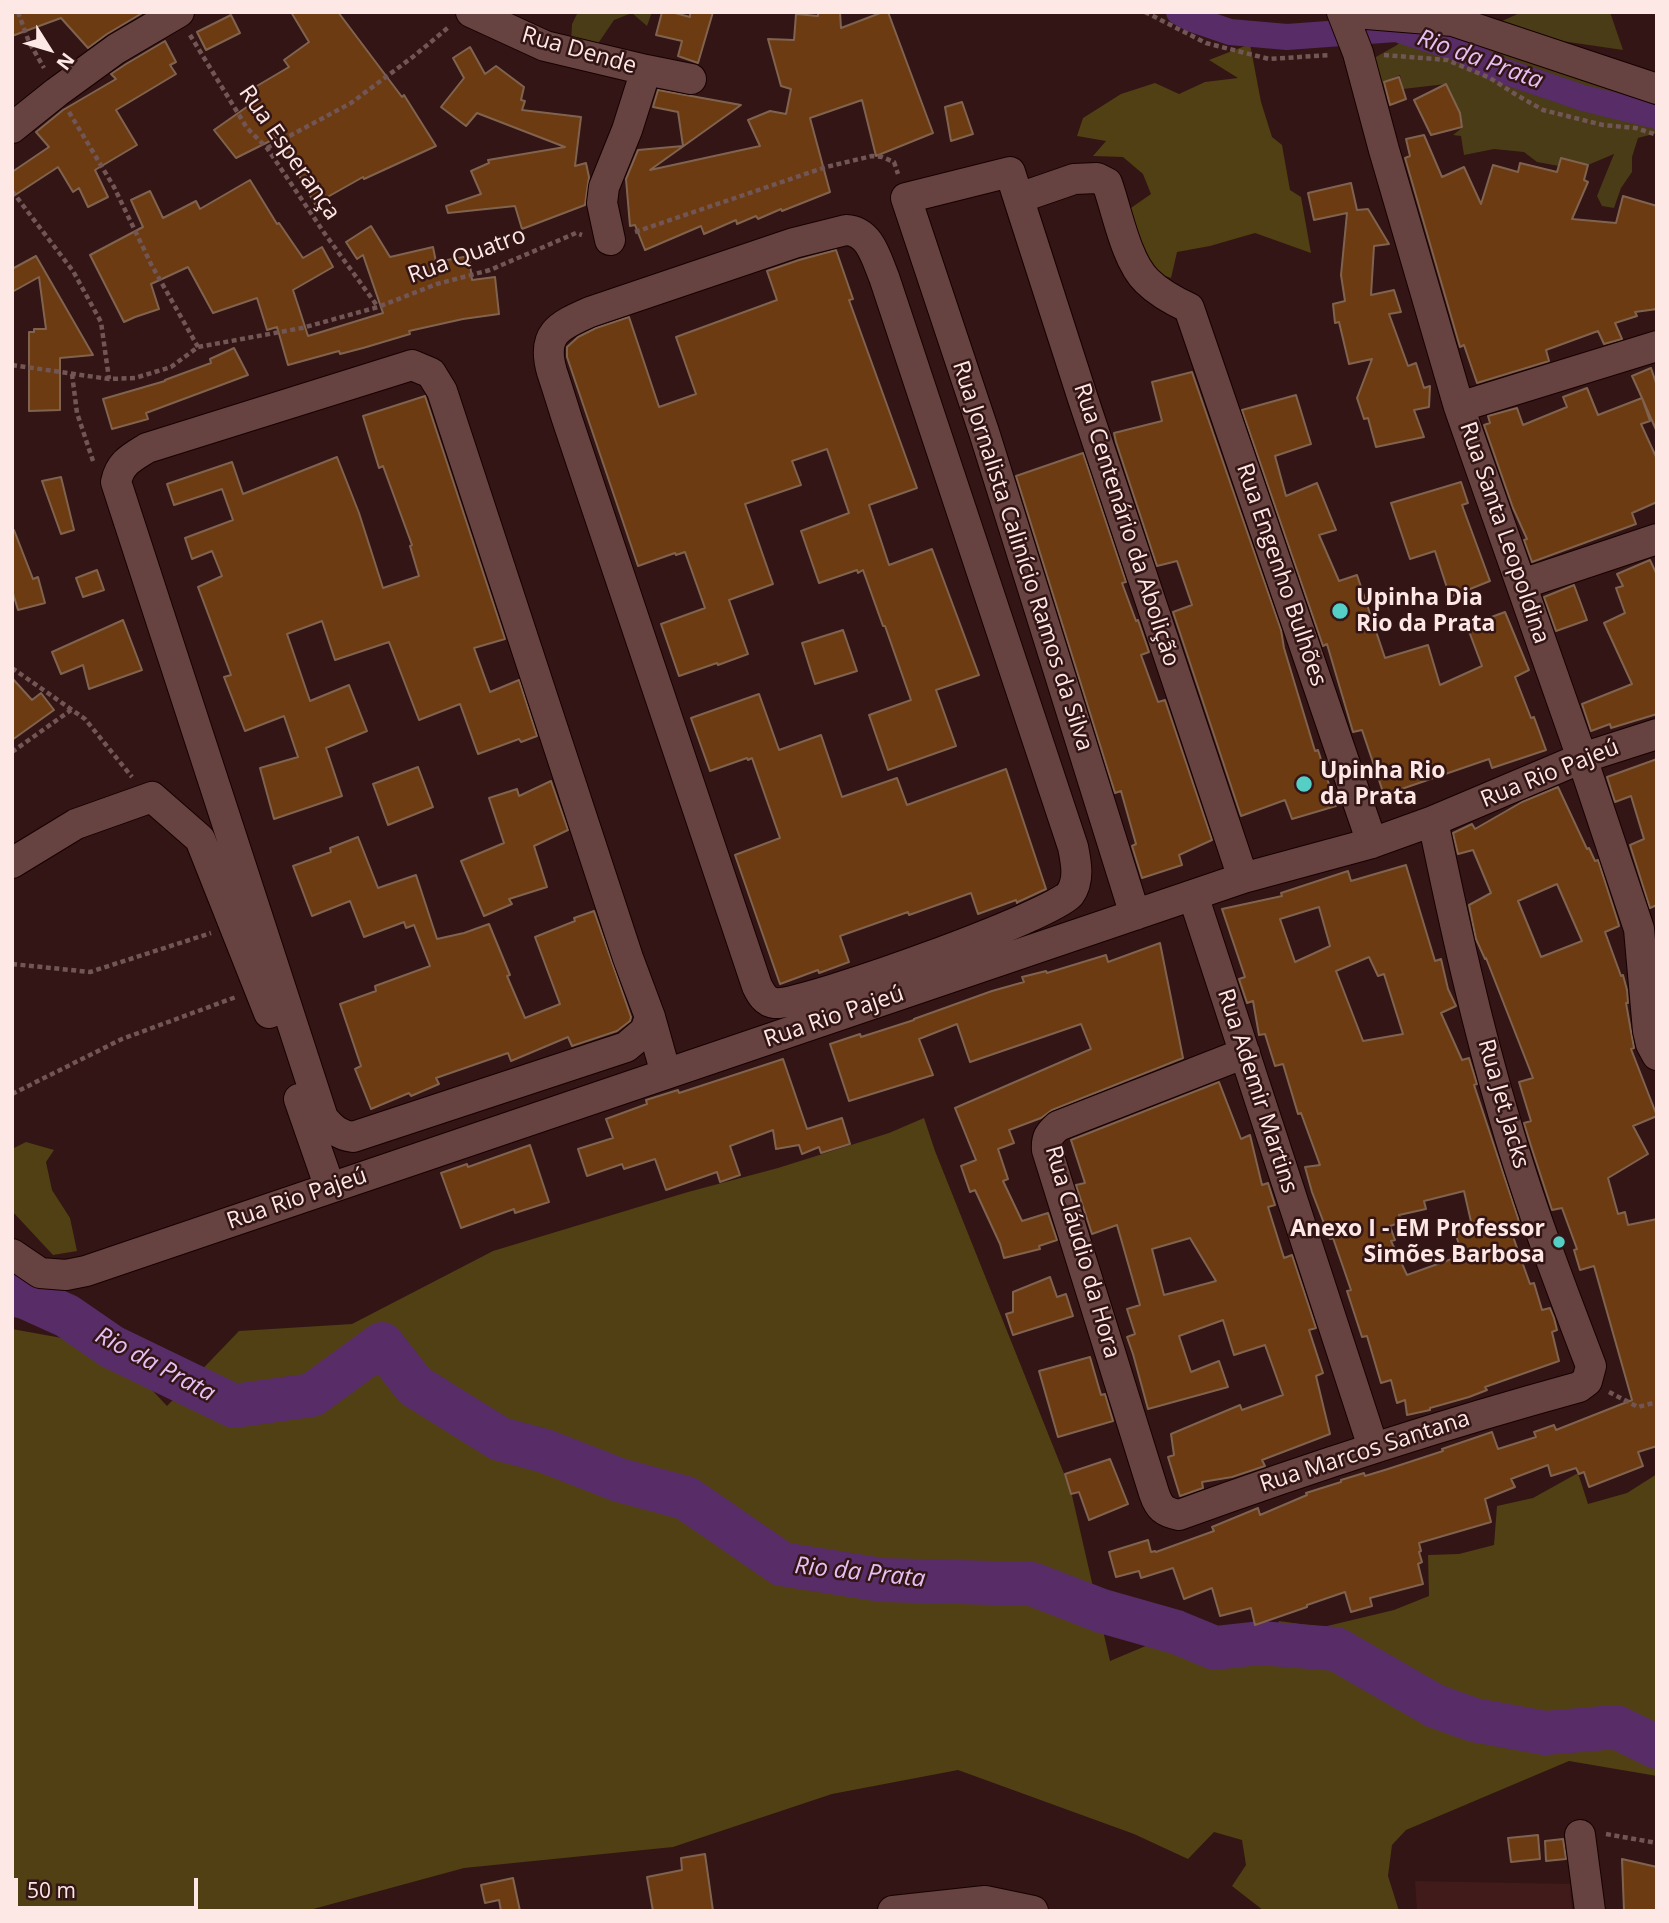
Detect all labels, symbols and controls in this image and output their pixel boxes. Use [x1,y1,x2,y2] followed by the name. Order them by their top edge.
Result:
[14,14,84,84] north arrow
[519,22,639,80] street label: Rua Dende
[1413,24,1547,96] water label: Rio da Prata
[51,48,81,76] text: N
[232,80,346,226] street label: Rua Esperança
[404,222,530,290] street label: Rua Quatro
[946,357,1098,755] street label: Rua Jornalista Calinício Ramos da Silva
[1067,380,1185,670] street label: Rua Centenário da Abolição
[1453,418,1555,648] street label: Rua Santa Leopoldina
[1230,460,1332,690] street label: Rua Engenho Bulhões
[1356,584,1495,638] place label: Upinha Dia Rio da Prata
[1330,601,1350,621] marker: Upinha Dia Rio da Prata
[1477,734,1623,814] street label: Rua Rio Pajeú
[1320,757,1446,811] place label: Upinha Rio da Prata
[1294,774,1314,794] marker: Upinha Rio da Prata
[760,980,908,1054] street label: Rua Rio Pajeú
[1211,985,1303,1197] street label: Rua Ademir Martins
[1471,1036,1535,1172] street label: Rua Jet Jacks
[1038,1143,1126,1361] street label: Rua Cláudio da Hora
[223,1162,371,1236] street label: Rua Rio Pajeú
[1290,1215,1545,1269] place label: Anexo I - EM Professor Simões Barbosa
[1551,1234,1567,1250] marker: Anexo I - EM Professor Simões Barbosa
[90,1321,220,1409] water label: Rio da Prata
[1257,1405,1473,1499] street label: Rua Marcos Santana
[793,1552,927,1594] water label: Rio da Prata
[18,1864,201,1908] scale bar
[27,1876,76,1904] text: 50 m

